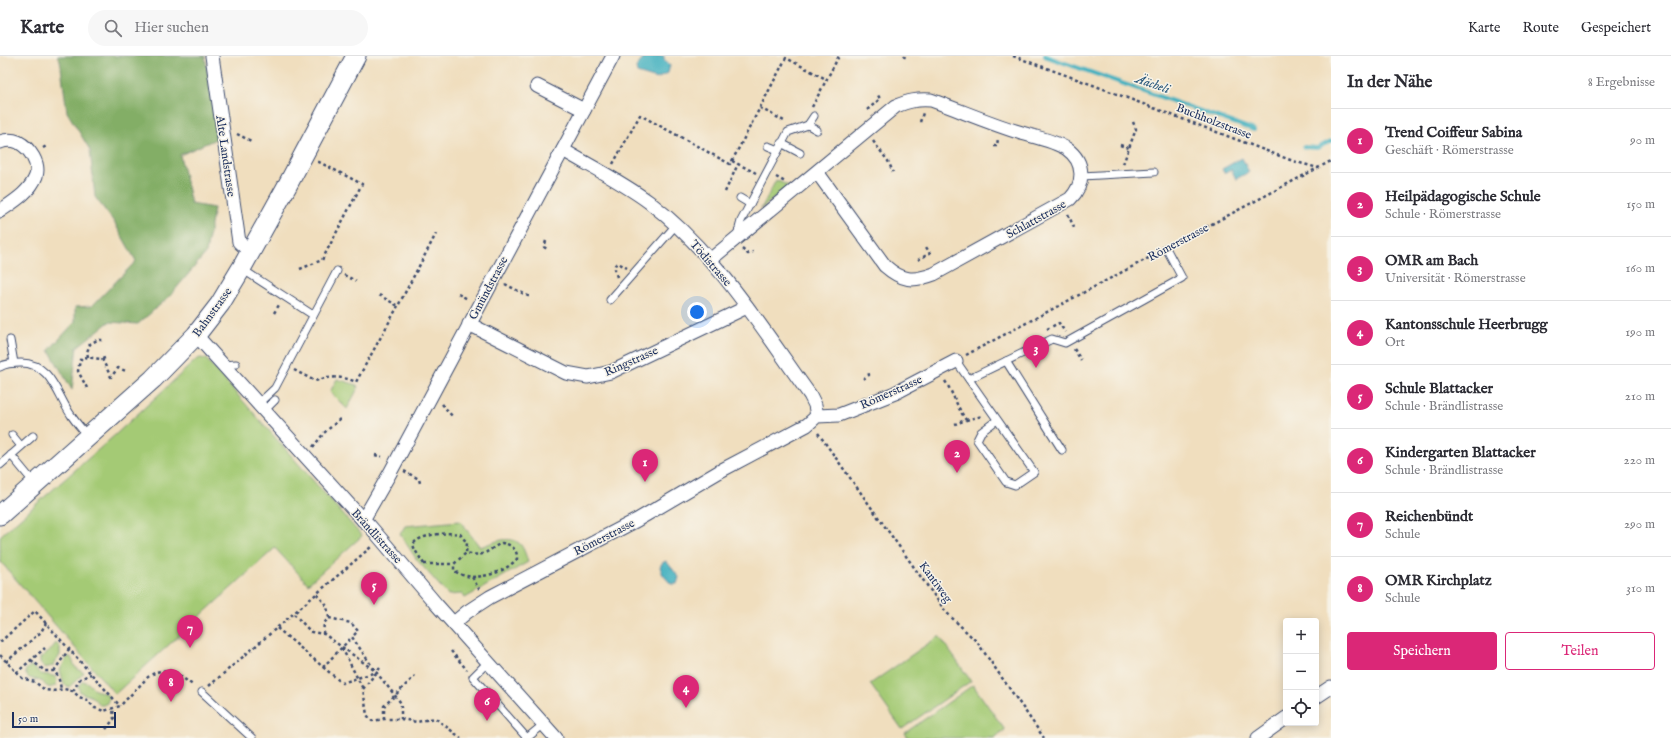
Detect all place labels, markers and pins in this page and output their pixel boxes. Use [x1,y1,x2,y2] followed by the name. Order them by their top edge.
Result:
[1023,335,1049,368] pin: 3
[944,440,970,473] pin: 2
[632,449,658,482] pin: 1
[361,572,387,605] pin: 5
[177,615,203,648] pin: 7
[158,669,184,702] pin: 8
[673,675,699,708] pin: 4
[474,688,500,721] pin: 6

